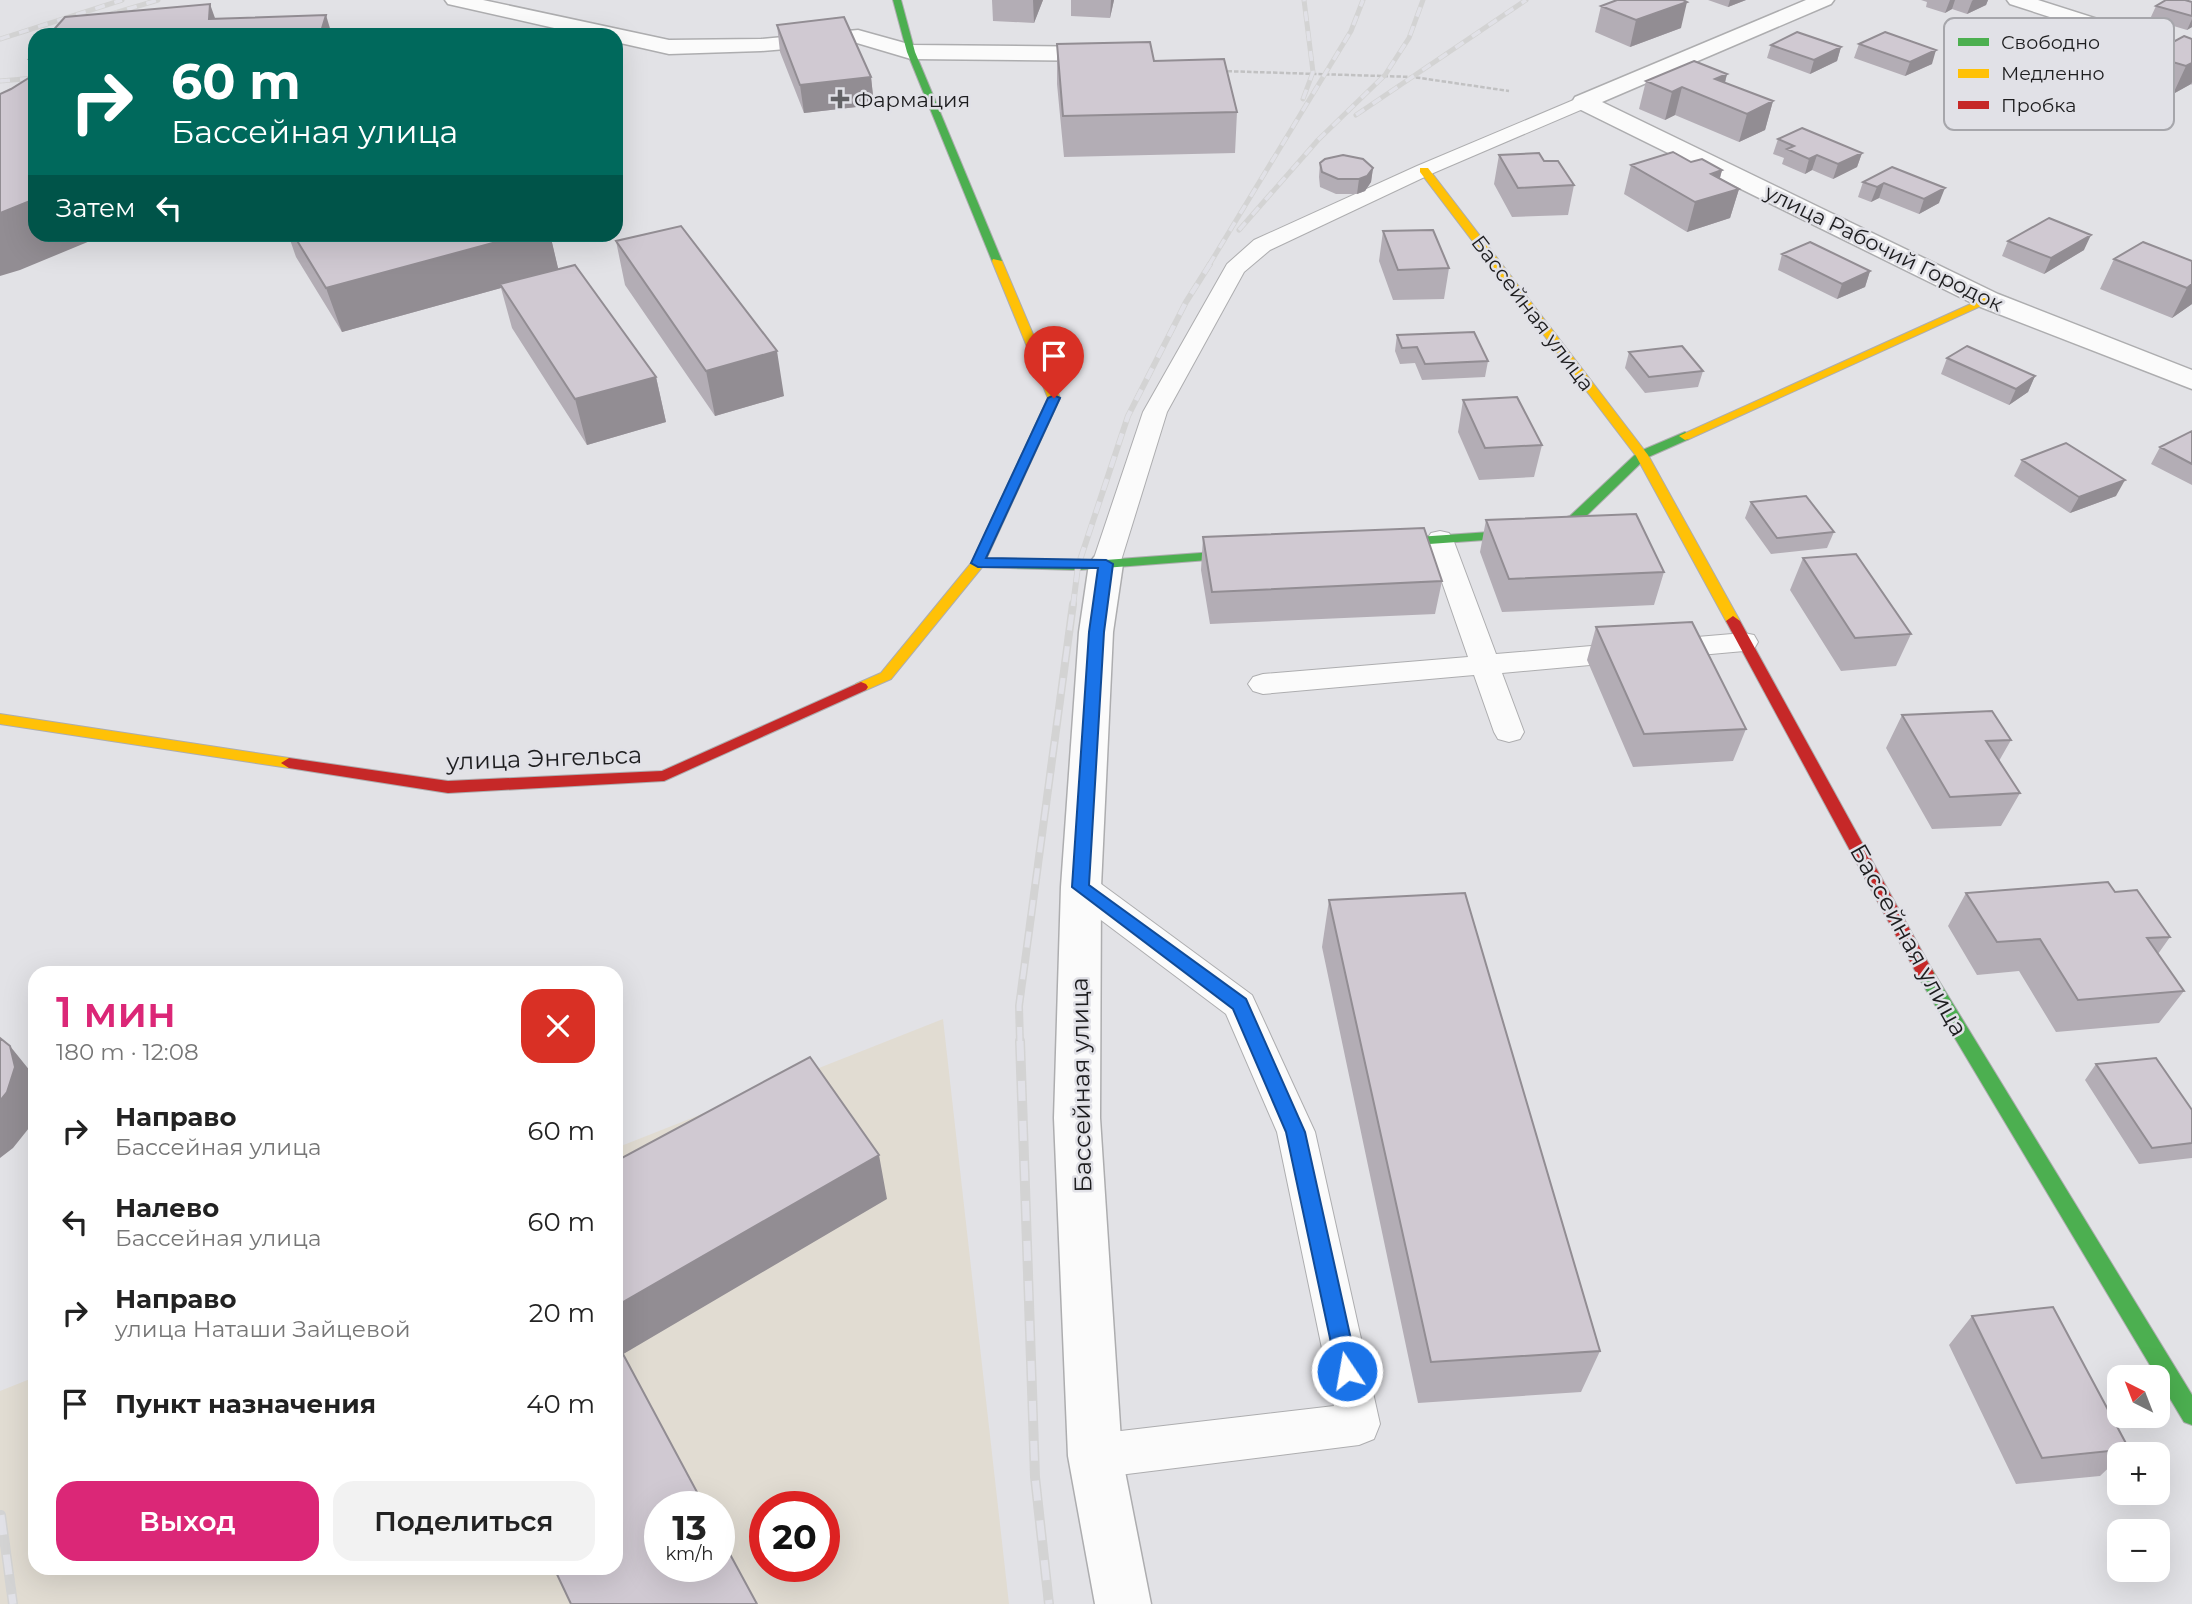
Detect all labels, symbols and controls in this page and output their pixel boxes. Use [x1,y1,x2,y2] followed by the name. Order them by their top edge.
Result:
[1944,18,2174,130] legend
[2001,31,2100,54] text: Свободно
[171,52,301,111] text: 60 m
[56,56,147,147] icon: right
[2001,62,2105,85] text: Медленно
[854,87,970,112] place label: Фармация
[832,91,848,107] marker: Фармация
[2001,94,2076,117] text: Пробка
[171,112,458,151] text: Бассейная улица
[1760,179,2007,317] street label: улица Рабочий Городок
[150,189,188,227] icon: left
[56,192,136,224] text: Затем
[1466,230,1600,396] street label: Бассейная улица
[1024,326,1084,398] pin
[1035,337,1073,375] icon: arrive
[445,740,642,776] street label: улица Энгельса
[1844,839,1974,1041] street label: Бассейная улица
[1065,977,1097,1193] street label: Бассейная улица
[56,986,176,1038] text: 1 мин
[521,989,595,1063] button: close
[56,1038,199,1066] text: 180 m · 12:08
[115,1101,236,1133] text: Направо
[56,1112,94,1150] icon: right
[528,1115,595,1147] text: 60 m
[115,1133,321,1161] text: Бассейная улица
[115,1192,219,1224] text: Налево
[56,1203,94,1241] icon: left
[528,1206,595,1238] text: 60 m
[115,1224,321,1252] text: Бассейная улица
[115,1283,236,1315] text: Направо
[56,1294,94,1332] icon: right
[529,1297,595,1329] text: 20 m
[115,1315,411,1343] text: улица Наташи Зайцевой
[1310,1334,1384,1408] position arrow
[2107,1365,2170,1428] north arrow
[2107,1365,2170,1582] map controls
[56,1385,94,1423] icon: arrive
[115,1388,376,1420] text: Пункт назначения
[526,1388,595,1420] text: 40 m
[2107,1442,2170,1505] button: +
[56,1481,319,1561] button: Выход
[333,1481,595,1561] button: Поделиться
[749,1491,840,1582] speed limit sign: 20
[672,1506,707,1549] text: 13
[2107,1519,2170,1582] button: −
[665,1543,714,1565] text: km/h

